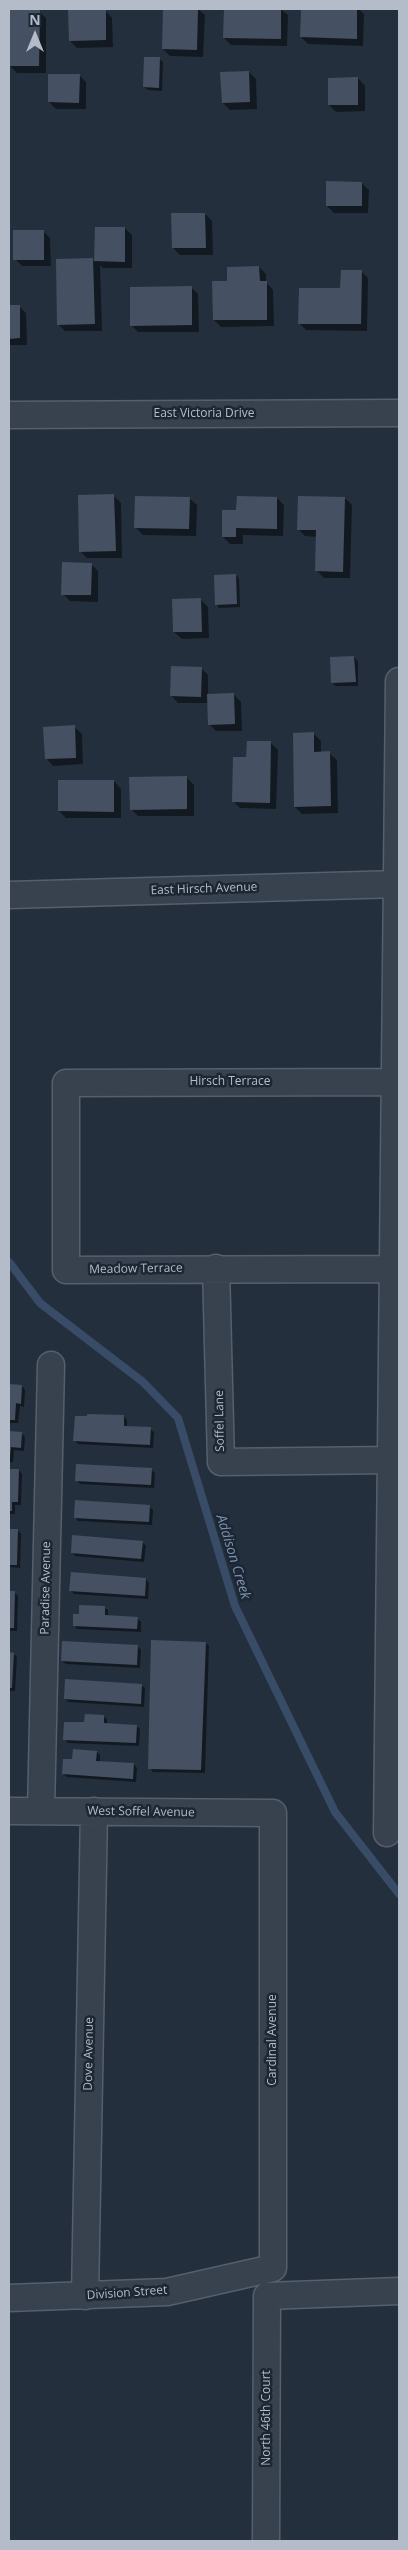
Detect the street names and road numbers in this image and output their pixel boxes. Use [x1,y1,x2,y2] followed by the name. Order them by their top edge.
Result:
[154,407,254,421] street label: East Victoria Drive
[150,880,258,898] street label: East Hirsch Avenue
[189,1075,271,1089] street label: Hirsch Terrace
[89,1261,183,1277] street label: Meadow Terrace
[212,1390,228,1452] street label: Soffel Lane
[38,1541,54,1635] street label: Paradise Avenue
[87,1804,195,1820] street label: West Soffel Avenue
[266,1994,280,2086] street label: Cardinal Avenue
[81,2017,97,2091] street label: Dove Avenue
[86,2283,168,2303] street label: Division Street
[260,2370,274,2466] street label: North 46th Court

